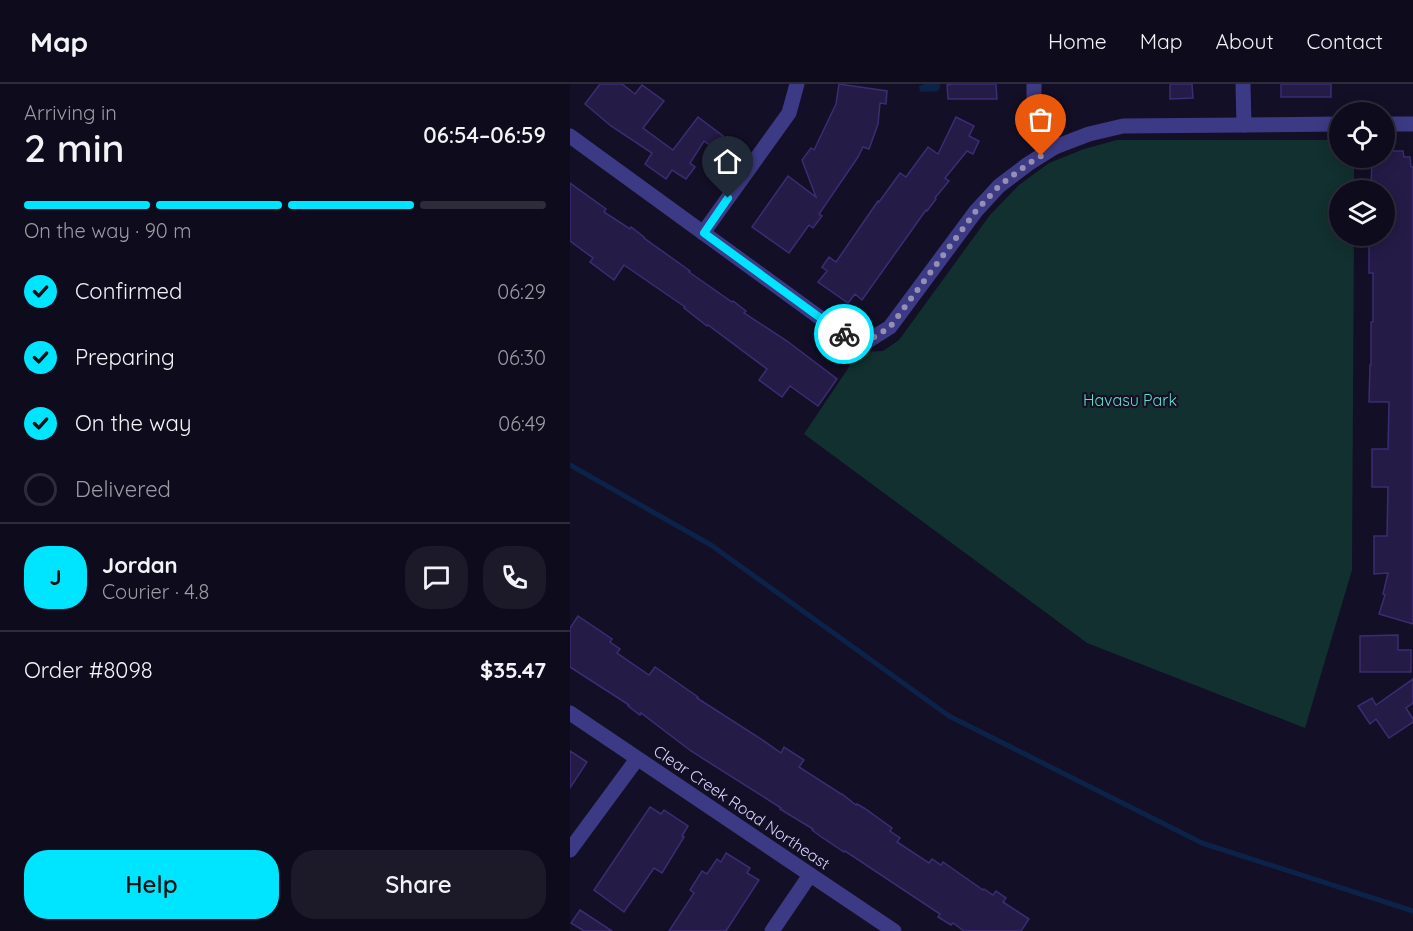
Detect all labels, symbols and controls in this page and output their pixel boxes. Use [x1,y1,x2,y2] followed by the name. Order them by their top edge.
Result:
[30,24,88,59] text: Map
[1048,28,1107,54] text: Home
[1140,28,1183,54] text: Map
[1216,28,1274,54] text: About
[1307,28,1383,54] text: Contact
[1015,94,1066,156] pin
[24,100,117,125] text: Arriving in
[1329,102,1395,246] map controls
[1329,102,1395,168] button: locate
[1024,103,1057,136] icon: bag
[423,121,546,149] text: 06:54–06:59
[24,123,125,172] text: 2 min
[702,136,753,198] pin
[711,145,744,178] icon: home
[1329,180,1395,246] button: layers
[24,218,191,243] text: On the way · 90 m
[24,275,57,308] icon: check
[75,277,182,305] text: Confirmed
[497,279,546,304] text: 06:29
[814,304,874,364] courier
[828,318,861,351] icon: bike
[24,341,57,374] icon: check
[75,343,175,371] text: Preparing
[497,345,546,370] text: 06:30
[1083,390,1177,410] park label: Havasu Park
[24,407,57,440] icon: check
[75,409,191,437] text: On the way
[498,411,546,436] text: 06:49
[75,475,171,503] text: Delivered
[405,546,468,609] button: chat
[483,546,546,609] button: phone
[102,551,178,579] text: Jordan
[49,563,62,591] text: J
[102,579,209,604] text: Courier · 4.8
[24,656,153,684] text: Order #8098
[480,656,546,684] text: $35.47
[650,740,834,874] street label: Clear Creek Road Northeast
[24,850,279,919] button: Help
[291,850,546,919] button: Share

